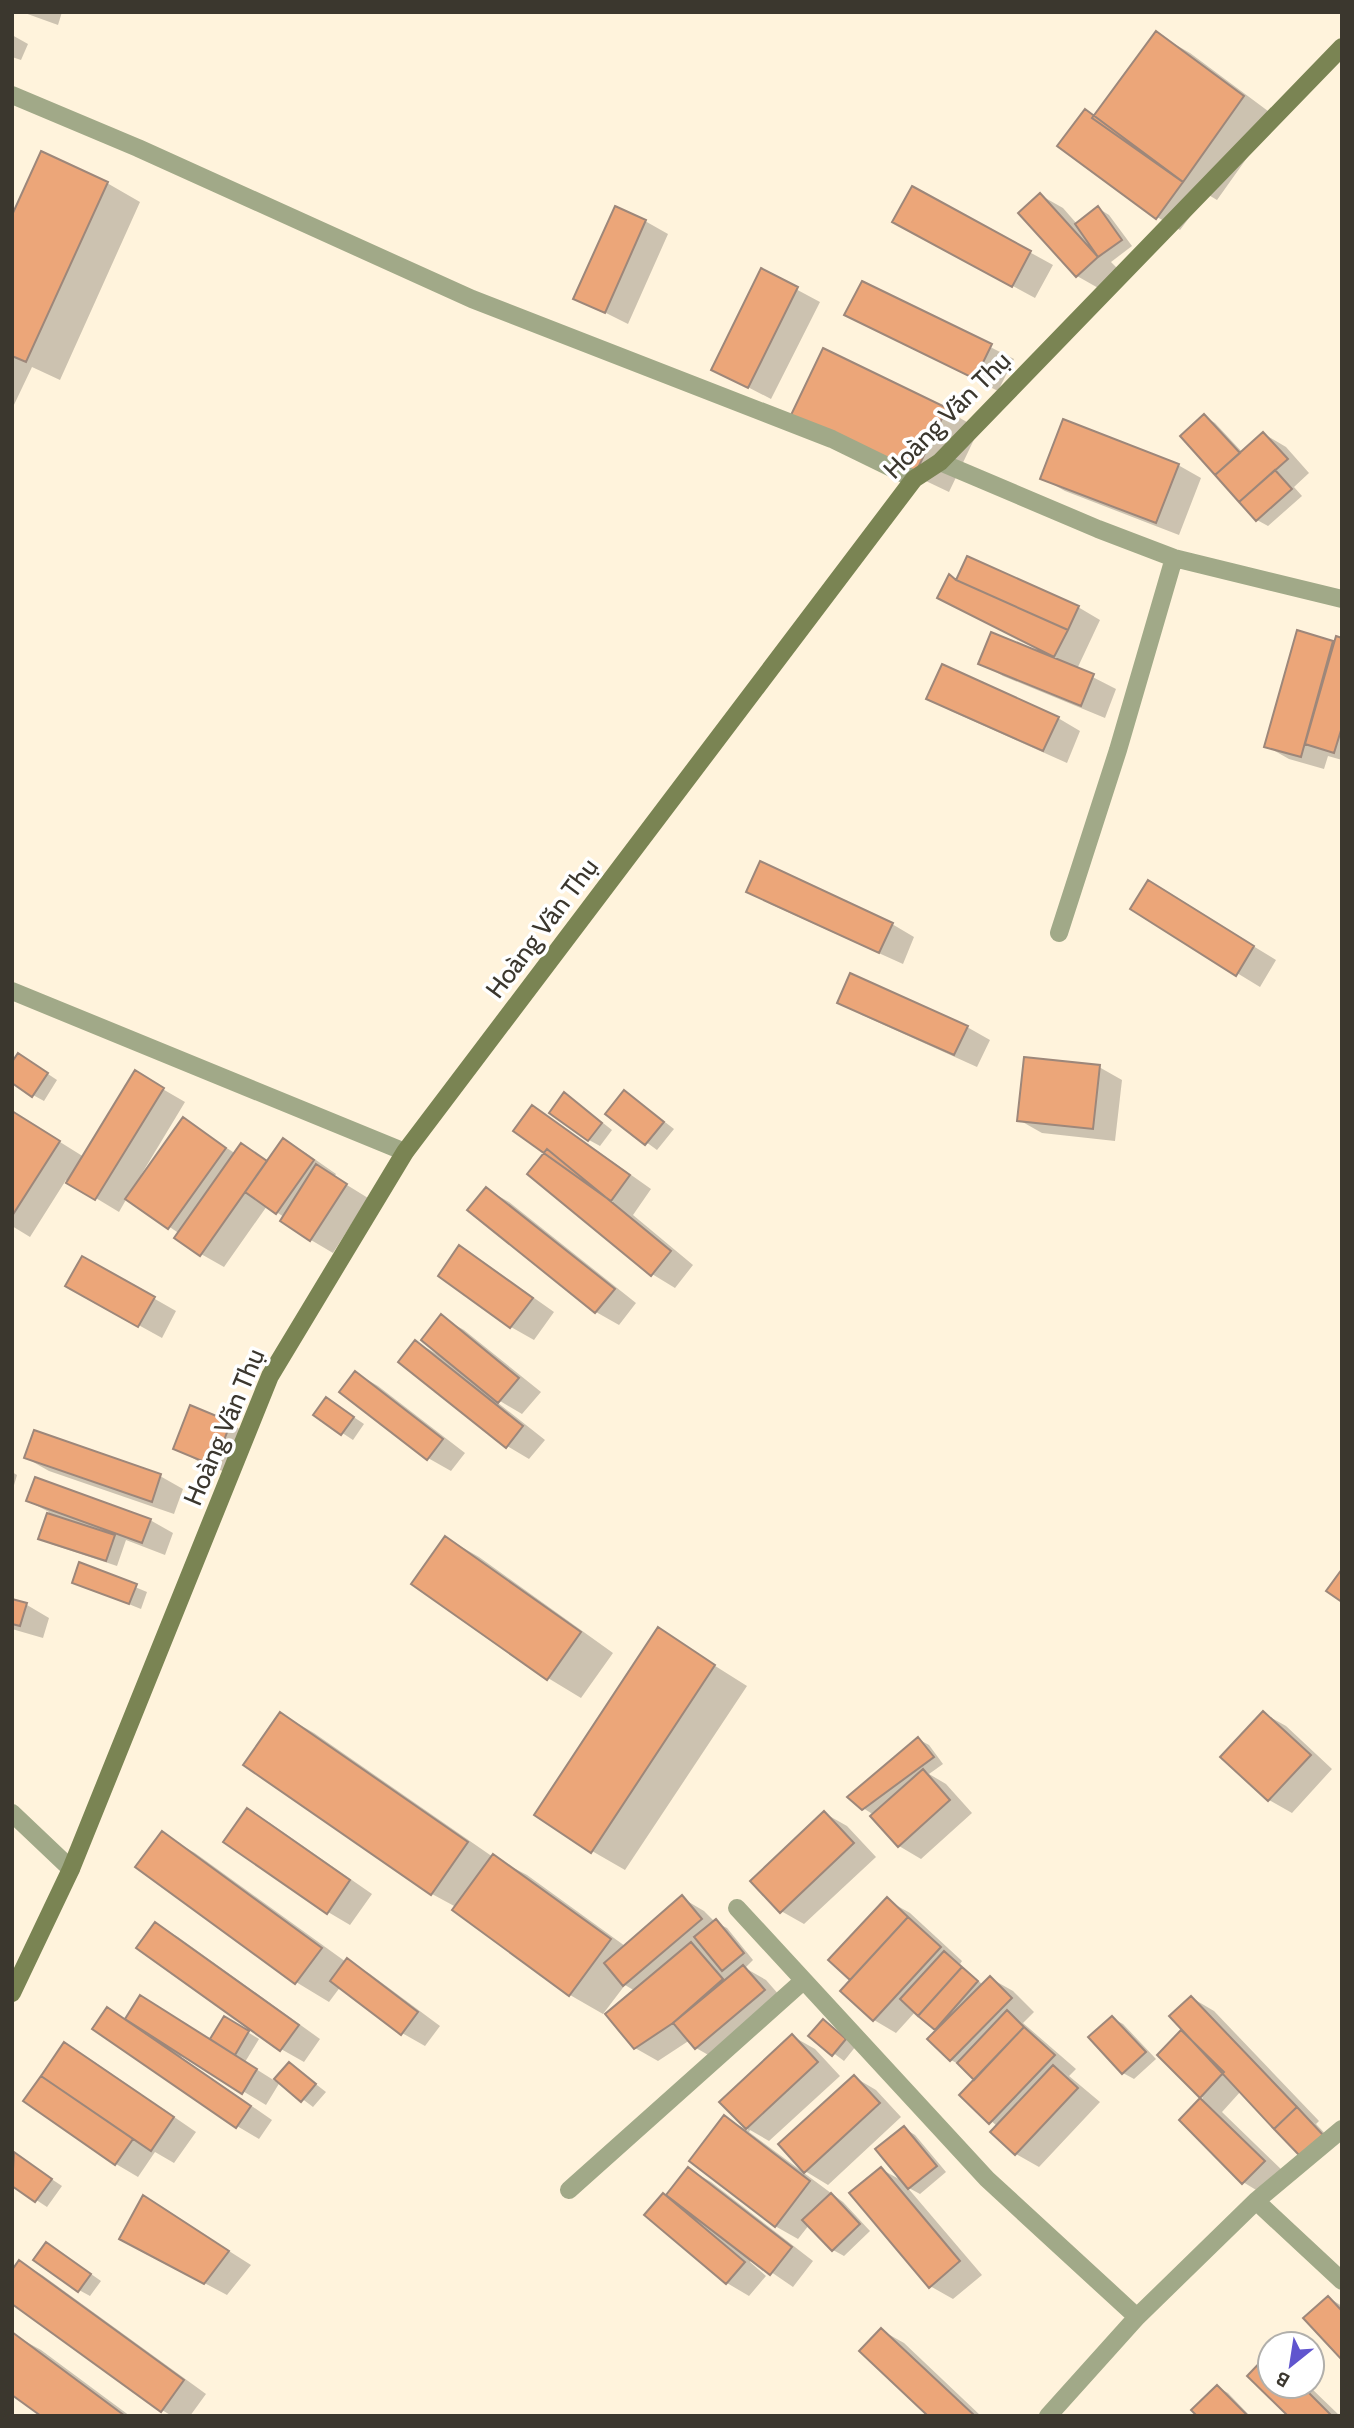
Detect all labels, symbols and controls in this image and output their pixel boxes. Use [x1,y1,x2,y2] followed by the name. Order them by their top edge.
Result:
[877,345,1017,485] street label: Hoàng Văn Thụ
[479,852,605,1004] street label: Hoàng Văn Thụ
[177,1344,271,1510] street label: Hoàng Văn Thụ
[1256,2330,1326,2400] north arrow
[1272,2366,1294,2392] text: B

